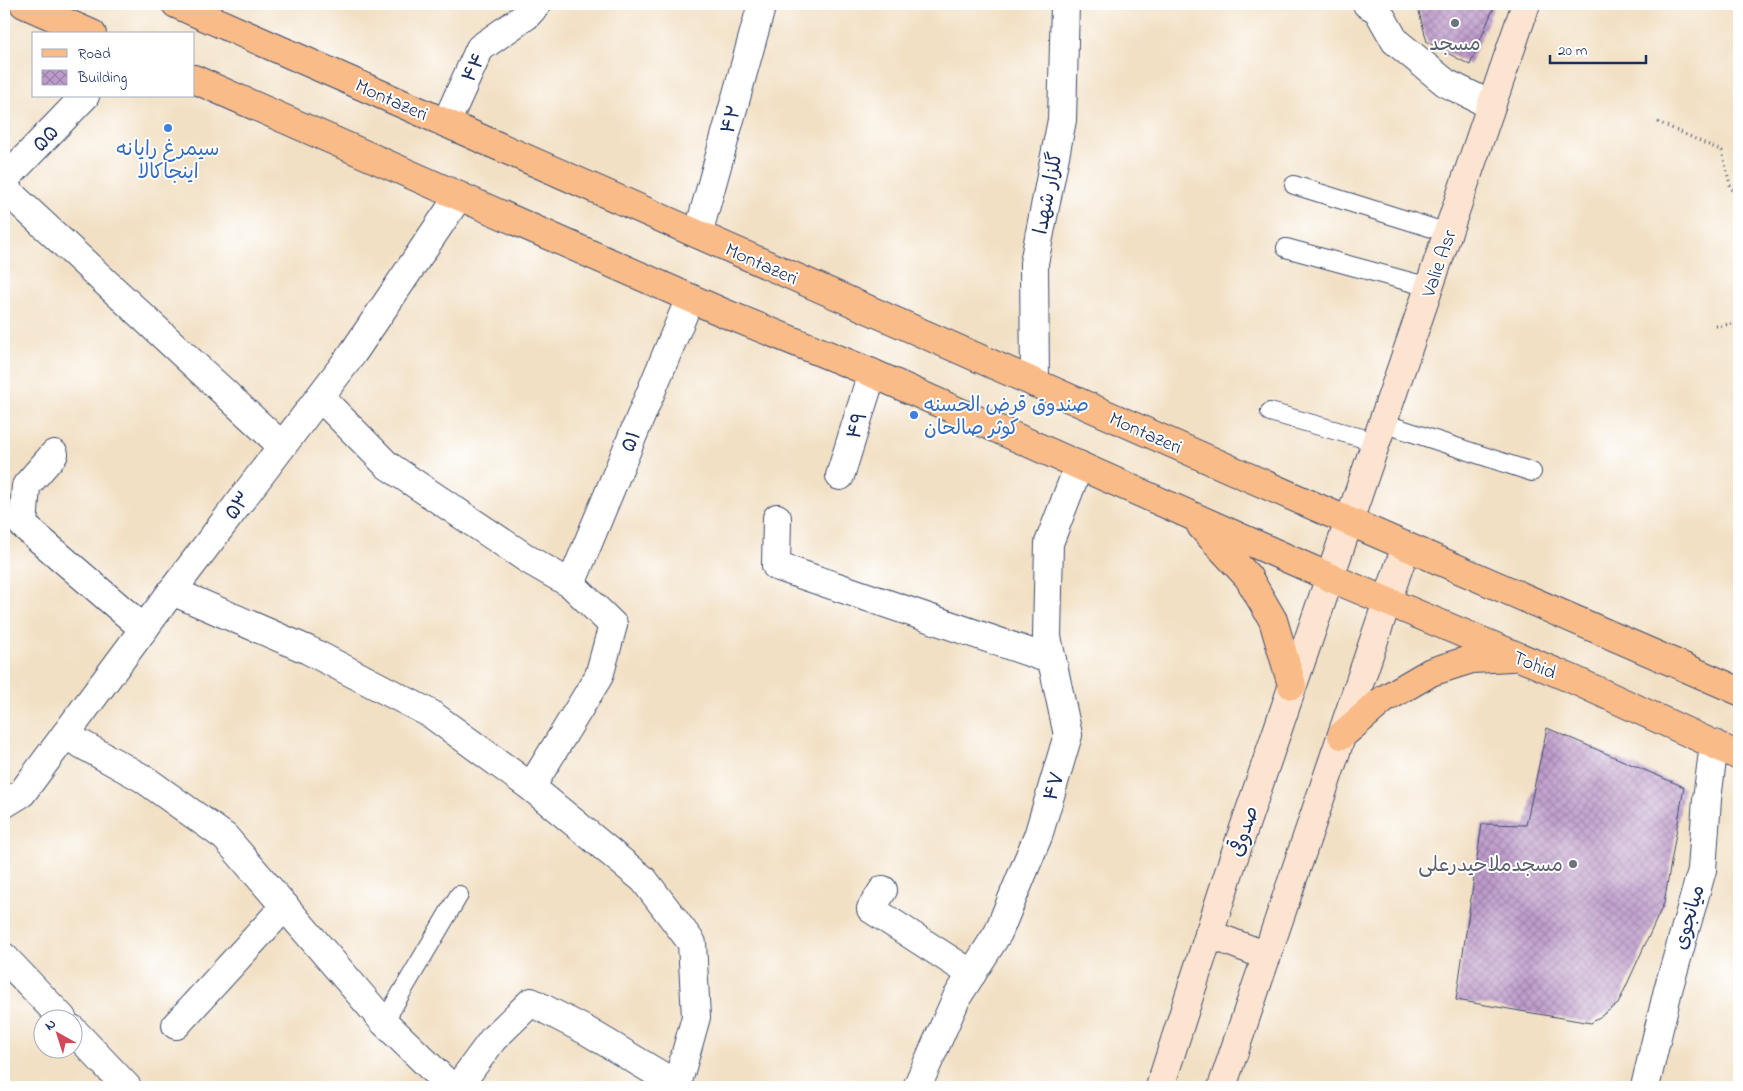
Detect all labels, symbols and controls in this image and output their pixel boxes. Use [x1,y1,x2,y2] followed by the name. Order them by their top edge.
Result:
[1449,17,1461,29] marker: مسجد
[1429,31,1481,60] place label: مسجد
[32,32,195,98] legend
[1550,32,1647,64] scale bar
[1558,40,1588,62] text: 20 m
[78,43,111,65] text: Road
[455,48,495,88] street label: ۴۴
[77,67,127,90] text: Building
[350,72,432,130] street label: Montazeri
[715,102,750,137] street label: ۴۲
[27,120,67,160] street label: ۵۵
[162,122,174,134] marker: سیمرغ رایانه اینجاکالا
[117,136,219,188] place label: سیمرغ رایانه اینجاکالا
[1027,150,1072,237] street label: گلزار شهدا
[1415,225,1466,302] street label: Valie Asr
[720,236,802,294] street label: Montazeri
[924,392,1089,444] place label: صندوق قرض الحسنه کوثر صالحان
[1104,405,1186,463] street label: Montazeri
[840,408,876,443] street label: ۴۹
[908,409,920,421] marker: صندوق قرض الحسنه کوثر صالحان
[615,427,650,457] street label: ۵۱
[219,486,259,527] street label: ۵۳
[1508,644,1560,688] street label: Tohid
[1037,769,1074,805] street label: ۴۷
[1222,802,1268,861] street label: صدوقی
[1418,852,1563,881] place label: مسجدملاحیدرعلی
[1567,858,1579,870] marker: مسجدملاحیدرعلی
[1667,882,1713,954] street label: میانجوی
[32,1008,82,1058] north arrow
[40,1014,61,1036] text: N

